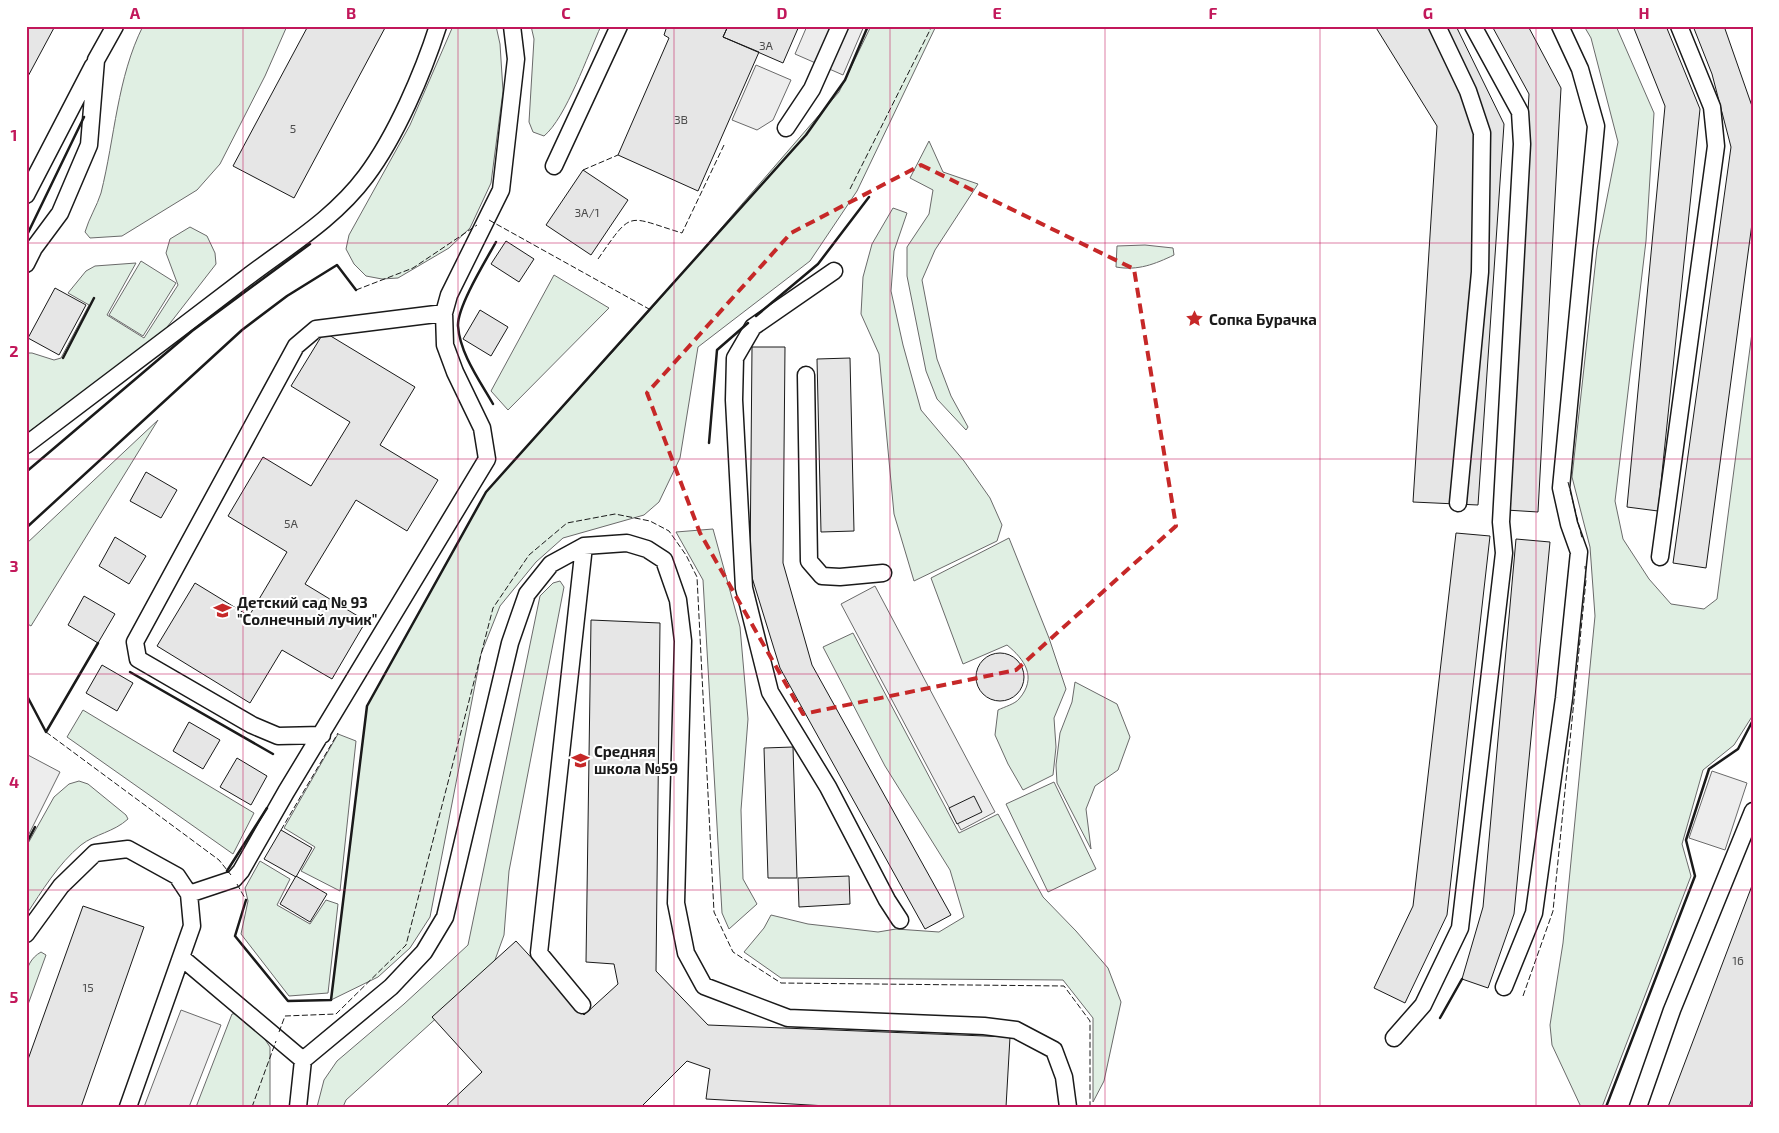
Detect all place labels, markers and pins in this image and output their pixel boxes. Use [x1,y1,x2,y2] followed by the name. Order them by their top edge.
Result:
[1185,309,1205,329] place icon: Сопка Бурачка
[1209,310,1317,328] place label: Сопка Бурачка
[237,593,377,628] place label: Детский сад № 93 "Солнечный лучик"
[213,601,233,621] school or university icon: Детский сад № 93 "Солнечный лучик"
[594,742,678,777] place label: Средняя школа №59
[570,750,590,770] school or university icon: Средняя школа №59

